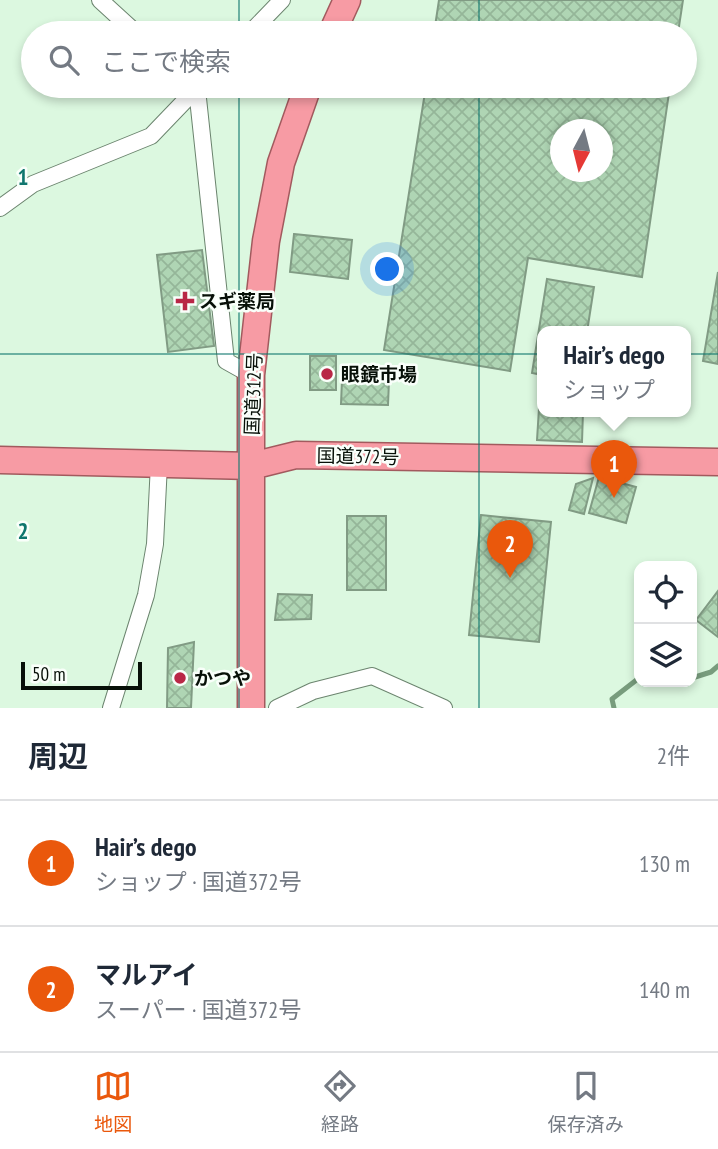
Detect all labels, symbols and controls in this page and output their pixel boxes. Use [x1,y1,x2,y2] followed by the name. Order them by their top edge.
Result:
[21,21,697,98] search box
[45,41,83,79] icon: search
[101,45,231,78] text: ここで検索
[550,119,613,182] north arrow
[18,162,29,191] text: 1
[370,252,404,286] your location
[199,289,275,313] place label: スギ薬局
[177,293,193,309] marker: スギ薬局
[537,326,691,417] popup
[563,338,665,371] text: Hair’s dego
[240,352,266,436] street label: 国道312号
[341,362,417,386] place label: 眼鏡市場
[319,366,335,382] marker: 眼鏡市場
[563,375,655,404] text: ショップ
[591,440,637,498] pin: 1
[316,443,400,469] street label: 国道372号
[18,516,29,545] text: 2
[487,520,533,578] pin: 2
[634,561,697,687] map controls
[634,561,697,624] button: locate
[634,624,697,687] button: layers
[21,659,142,691] scale bar
[32,662,66,686] text: 50 m
[194,666,251,690] place label: かつや
[172,670,188,686] marker: かつや
[28,736,88,775] text: 周辺
[657,741,690,770] text: 2件
[95,830,197,863] text: Hair’s dego
[46,849,57,878] text: 1
[639,849,690,878] text: 130 m
[95,867,302,896] text: ショップ · 国道372号
[95,958,198,991] text: マルアイ
[46,975,57,1004] text: 2
[639,975,690,1004] text: 140 m
[95,995,301,1024] text: スーパー · 国道372号
[94,1067,132,1136] tab: 地図
[321,1067,359,1136] tab: 経路
[548,1067,624,1136] tab: 保存済み

